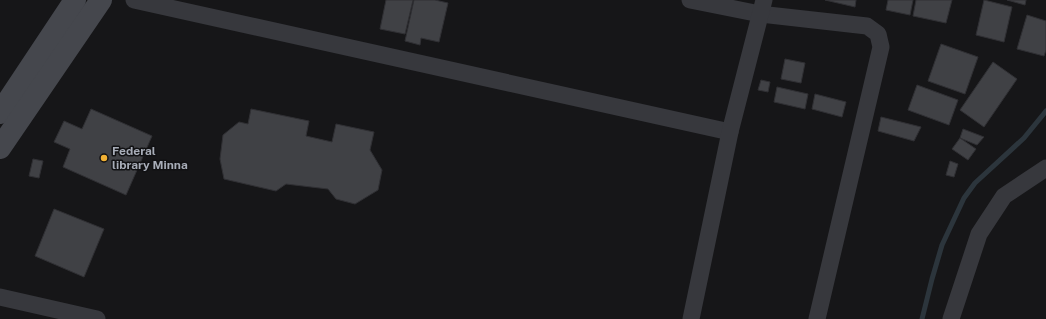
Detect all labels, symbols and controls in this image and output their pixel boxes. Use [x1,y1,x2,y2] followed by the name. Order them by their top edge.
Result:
[112,144,188,172] place label: Federal library Minna
[99,153,109,163] marker: Federal library Minna

